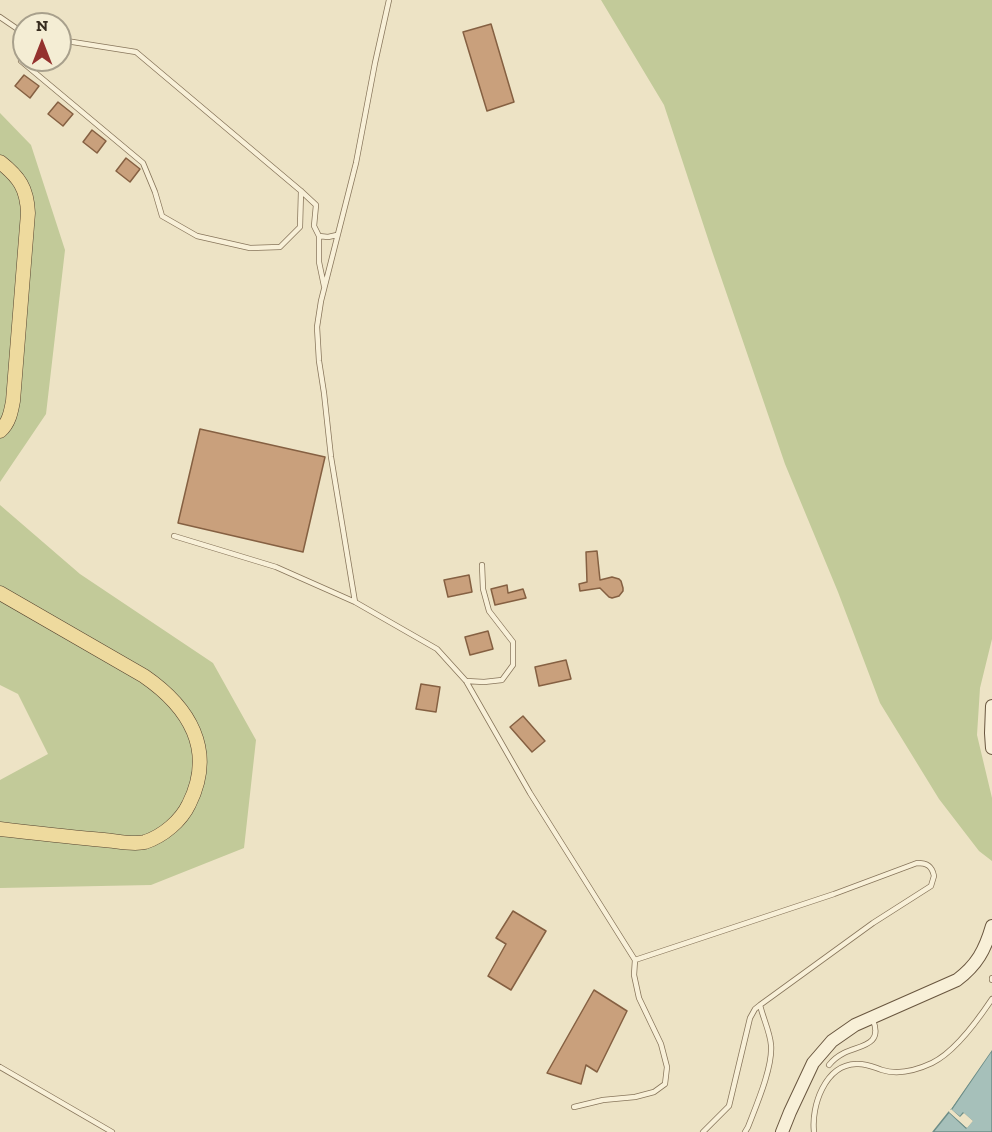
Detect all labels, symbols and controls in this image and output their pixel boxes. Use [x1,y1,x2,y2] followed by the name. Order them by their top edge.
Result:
[12,12,72,72] north arrow
[36,16,48,35] text: N

